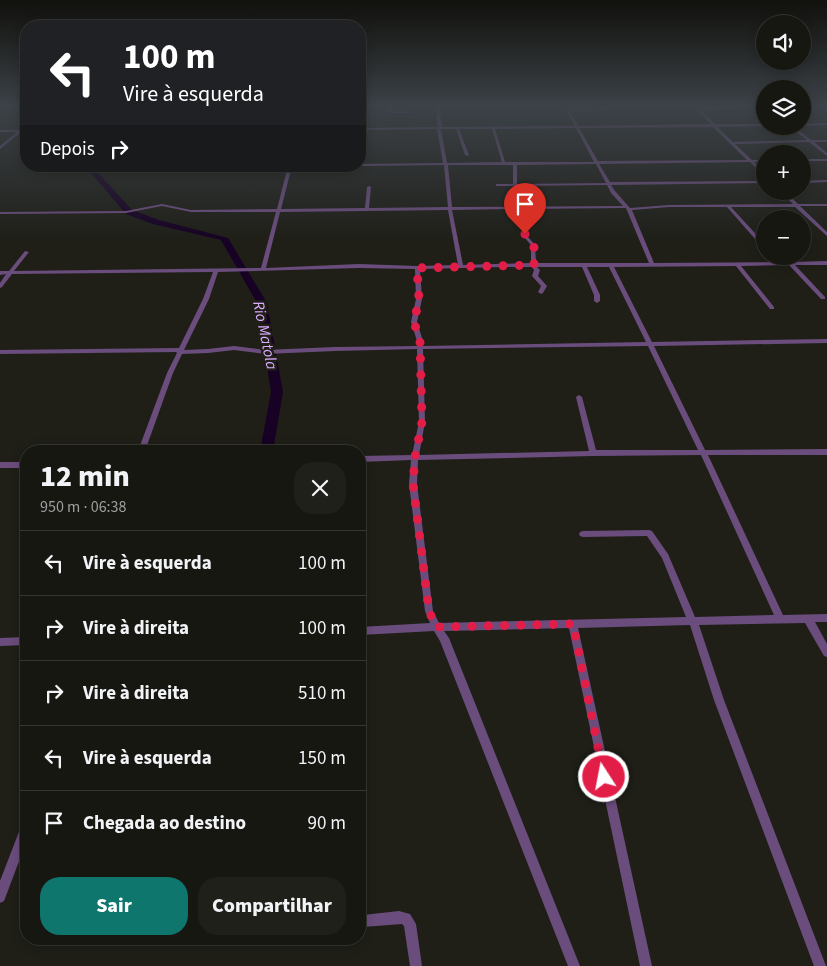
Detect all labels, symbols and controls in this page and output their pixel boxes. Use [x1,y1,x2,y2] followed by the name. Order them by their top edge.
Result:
[756,15,811,265] map controls
[756,15,811,70] button: sound
[123,32,215,82] text: 100 m
[40,40,105,105] icon: left
[123,78,264,110] text: Vire à esquerda
[756,80,811,135] button: layers
[105,135,133,163] icon: right
[40,136,95,163] text: Depois
[756,145,811,200] button: +
[504,183,546,234] pin
[511,190,539,218] icon: arrive
[756,210,811,265] button: −
[247,299,283,372] water label: Rio Matola
[40,455,130,498] text: 12 min
[294,462,346,514] button: close
[40,496,127,518] text: 950 m · 06:38
[40,549,68,577] icon: left
[83,550,212,577] text: Vire à esquerda
[298,550,346,577] text: 100 m
[40,614,68,642] icon: right
[83,615,189,642] text: Vire à direita
[298,615,346,642] text: 100 m
[40,679,68,707] icon: right
[83,680,189,707] text: Vire à direita
[298,680,346,707] text: 510 m
[40,744,68,772] icon: left
[83,745,212,772] text: Vire à esquerda
[298,745,346,772] text: 150 m
[577,750,629,802] position arrow
[40,809,68,837] icon: arrive
[83,810,246,837] text: Chegada ao destino
[308,810,346,837] text: 90 m
[40,877,188,935] button: Sair
[198,877,346,935] button: Compartilhar

